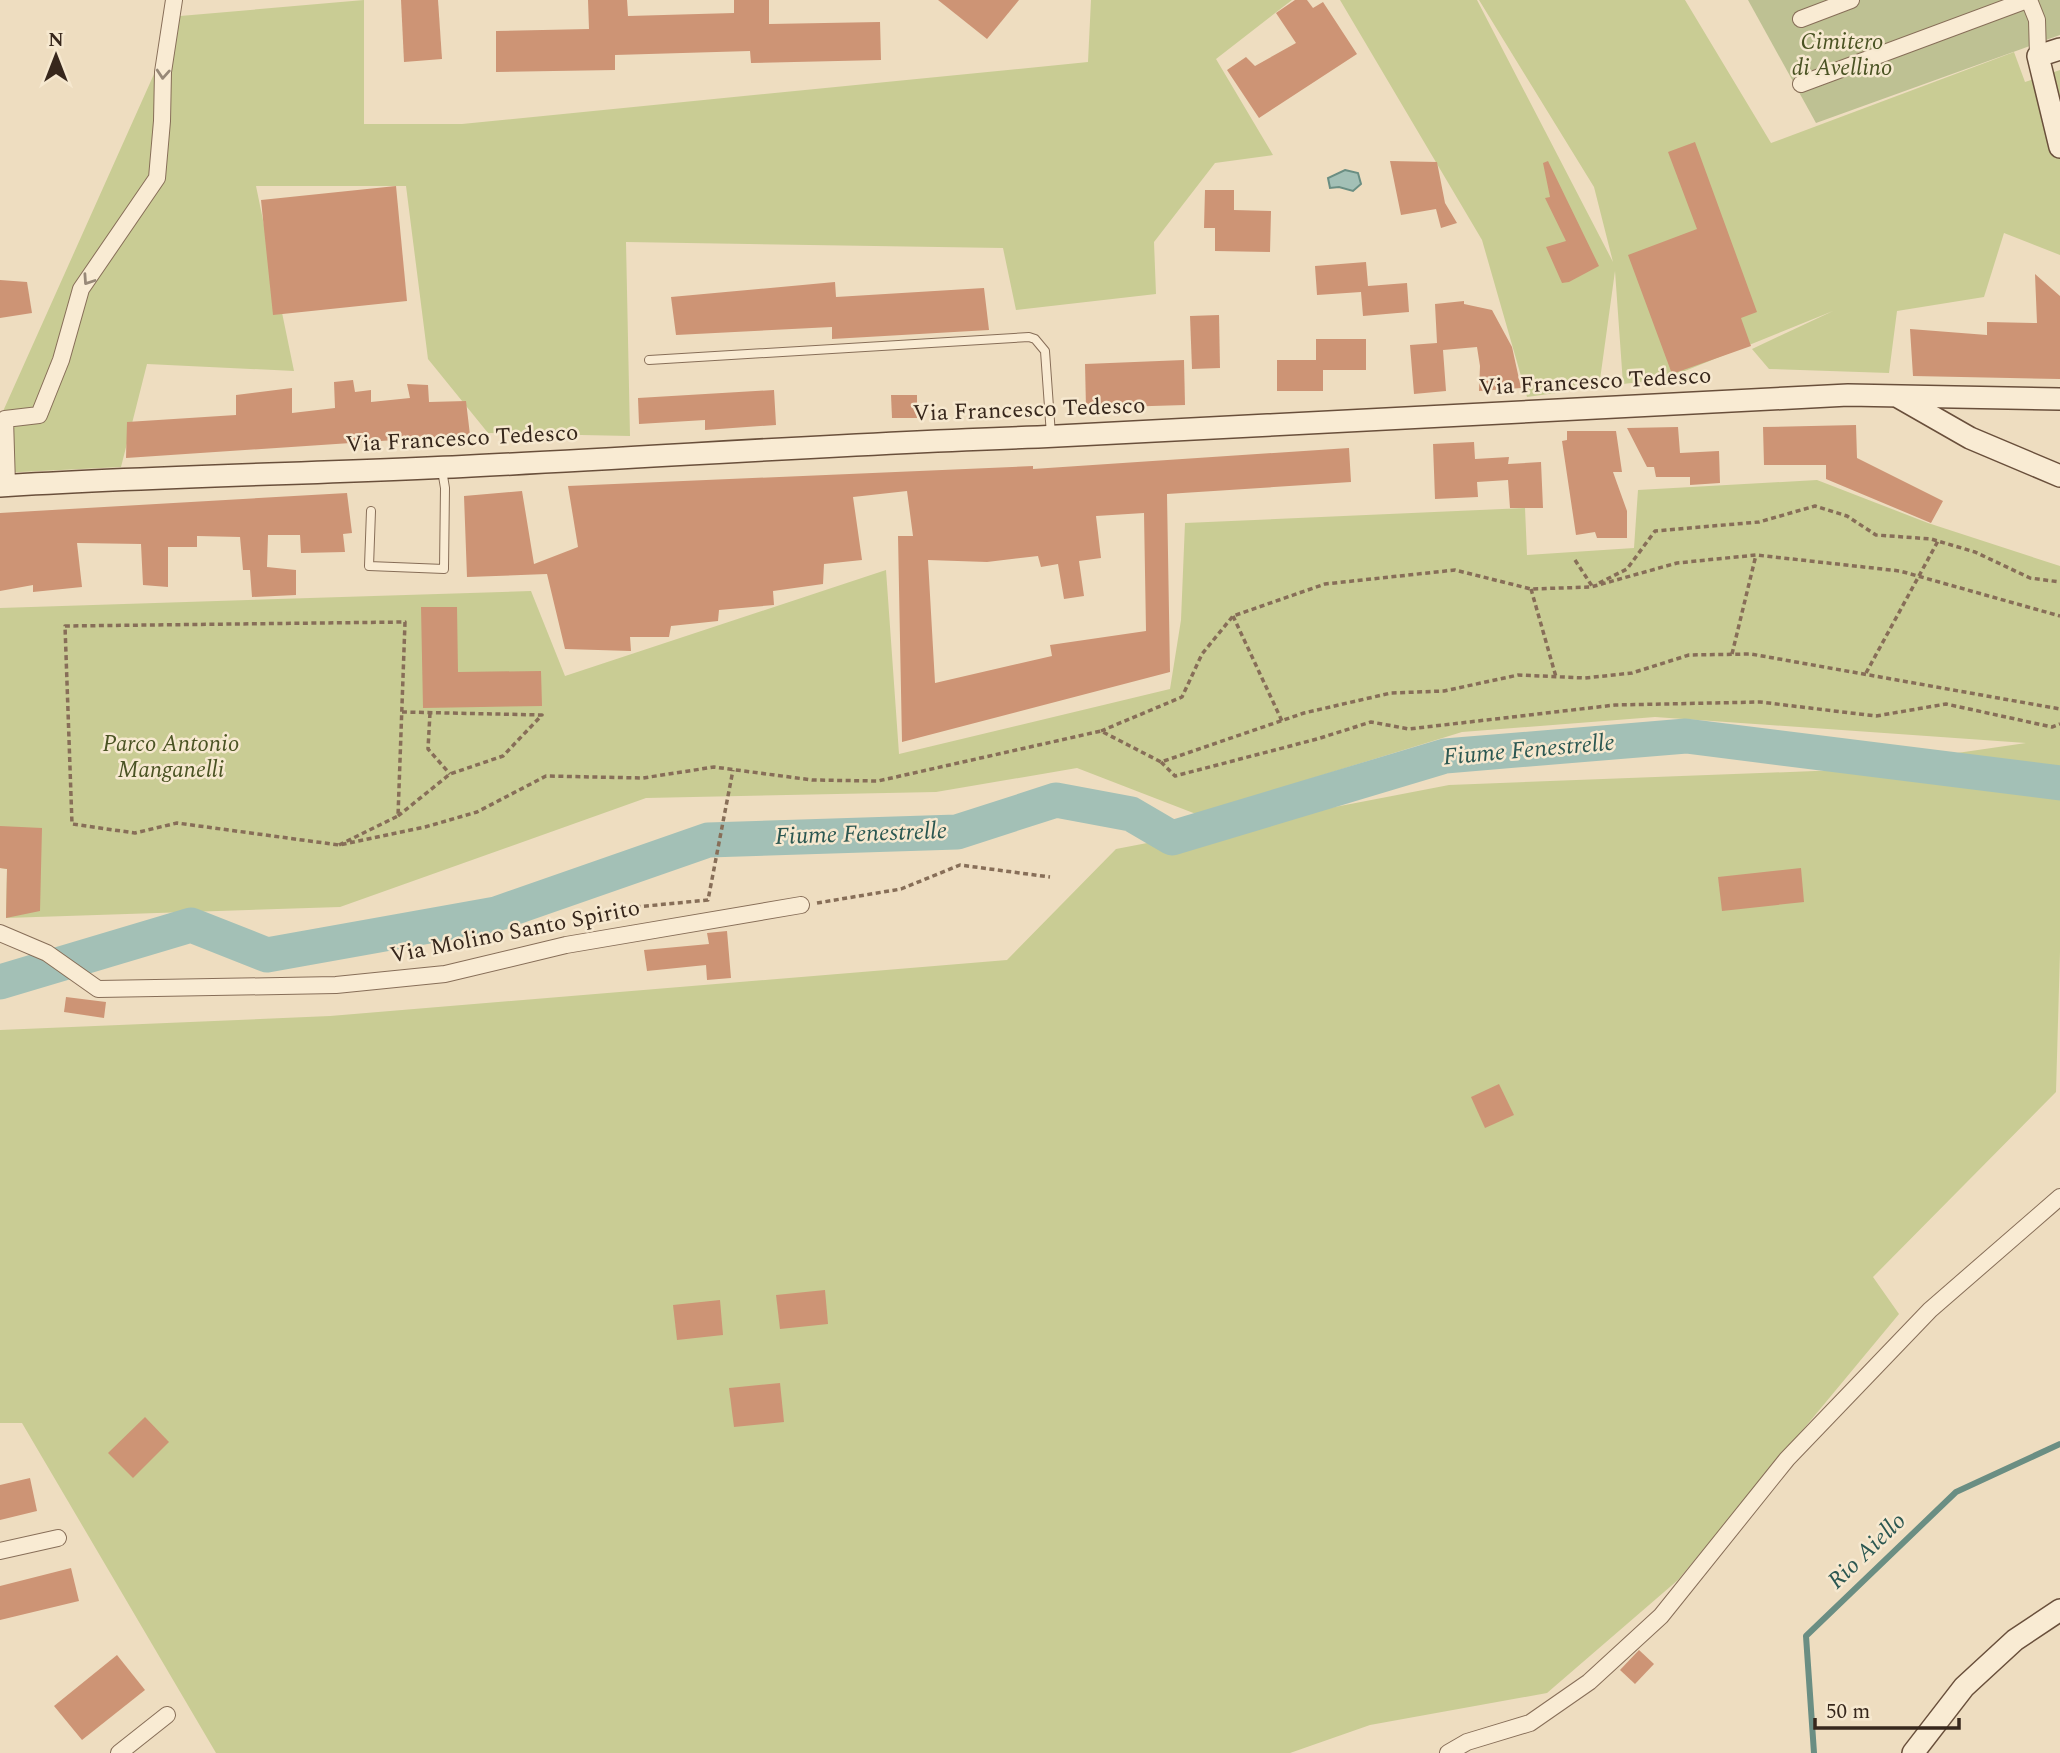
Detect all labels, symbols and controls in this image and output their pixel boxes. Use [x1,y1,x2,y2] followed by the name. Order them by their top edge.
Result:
[21,21,91,91] north arrow
[1792,25,1892,86] park label: Cimitero di Avellino
[48,26,64,55] text: N
[156,69,171,80] one-way arrow
[83,272,96,285] one-way arrow
[1478,358,1712,406] street label: Via Francesco Tedesco
[912,388,1146,432] street label: Via Francesco Tedesco
[345,415,579,463] street label: Via Francesco Tedesco
[1442,725,1616,775] water label: Fiume Fenestrelle
[102,727,240,788] park label: Parco Antonio Manganelli
[774,813,948,855] water label: Fiume Fenestrelle
[387,891,643,973] street label: Via Molino Santo Spirito
[1819,1504,1915,1598] water label: Rio Aiello
[1815,1686,1958,1730] scale bar
[1826,1696,1870,1728] text: 50 m

